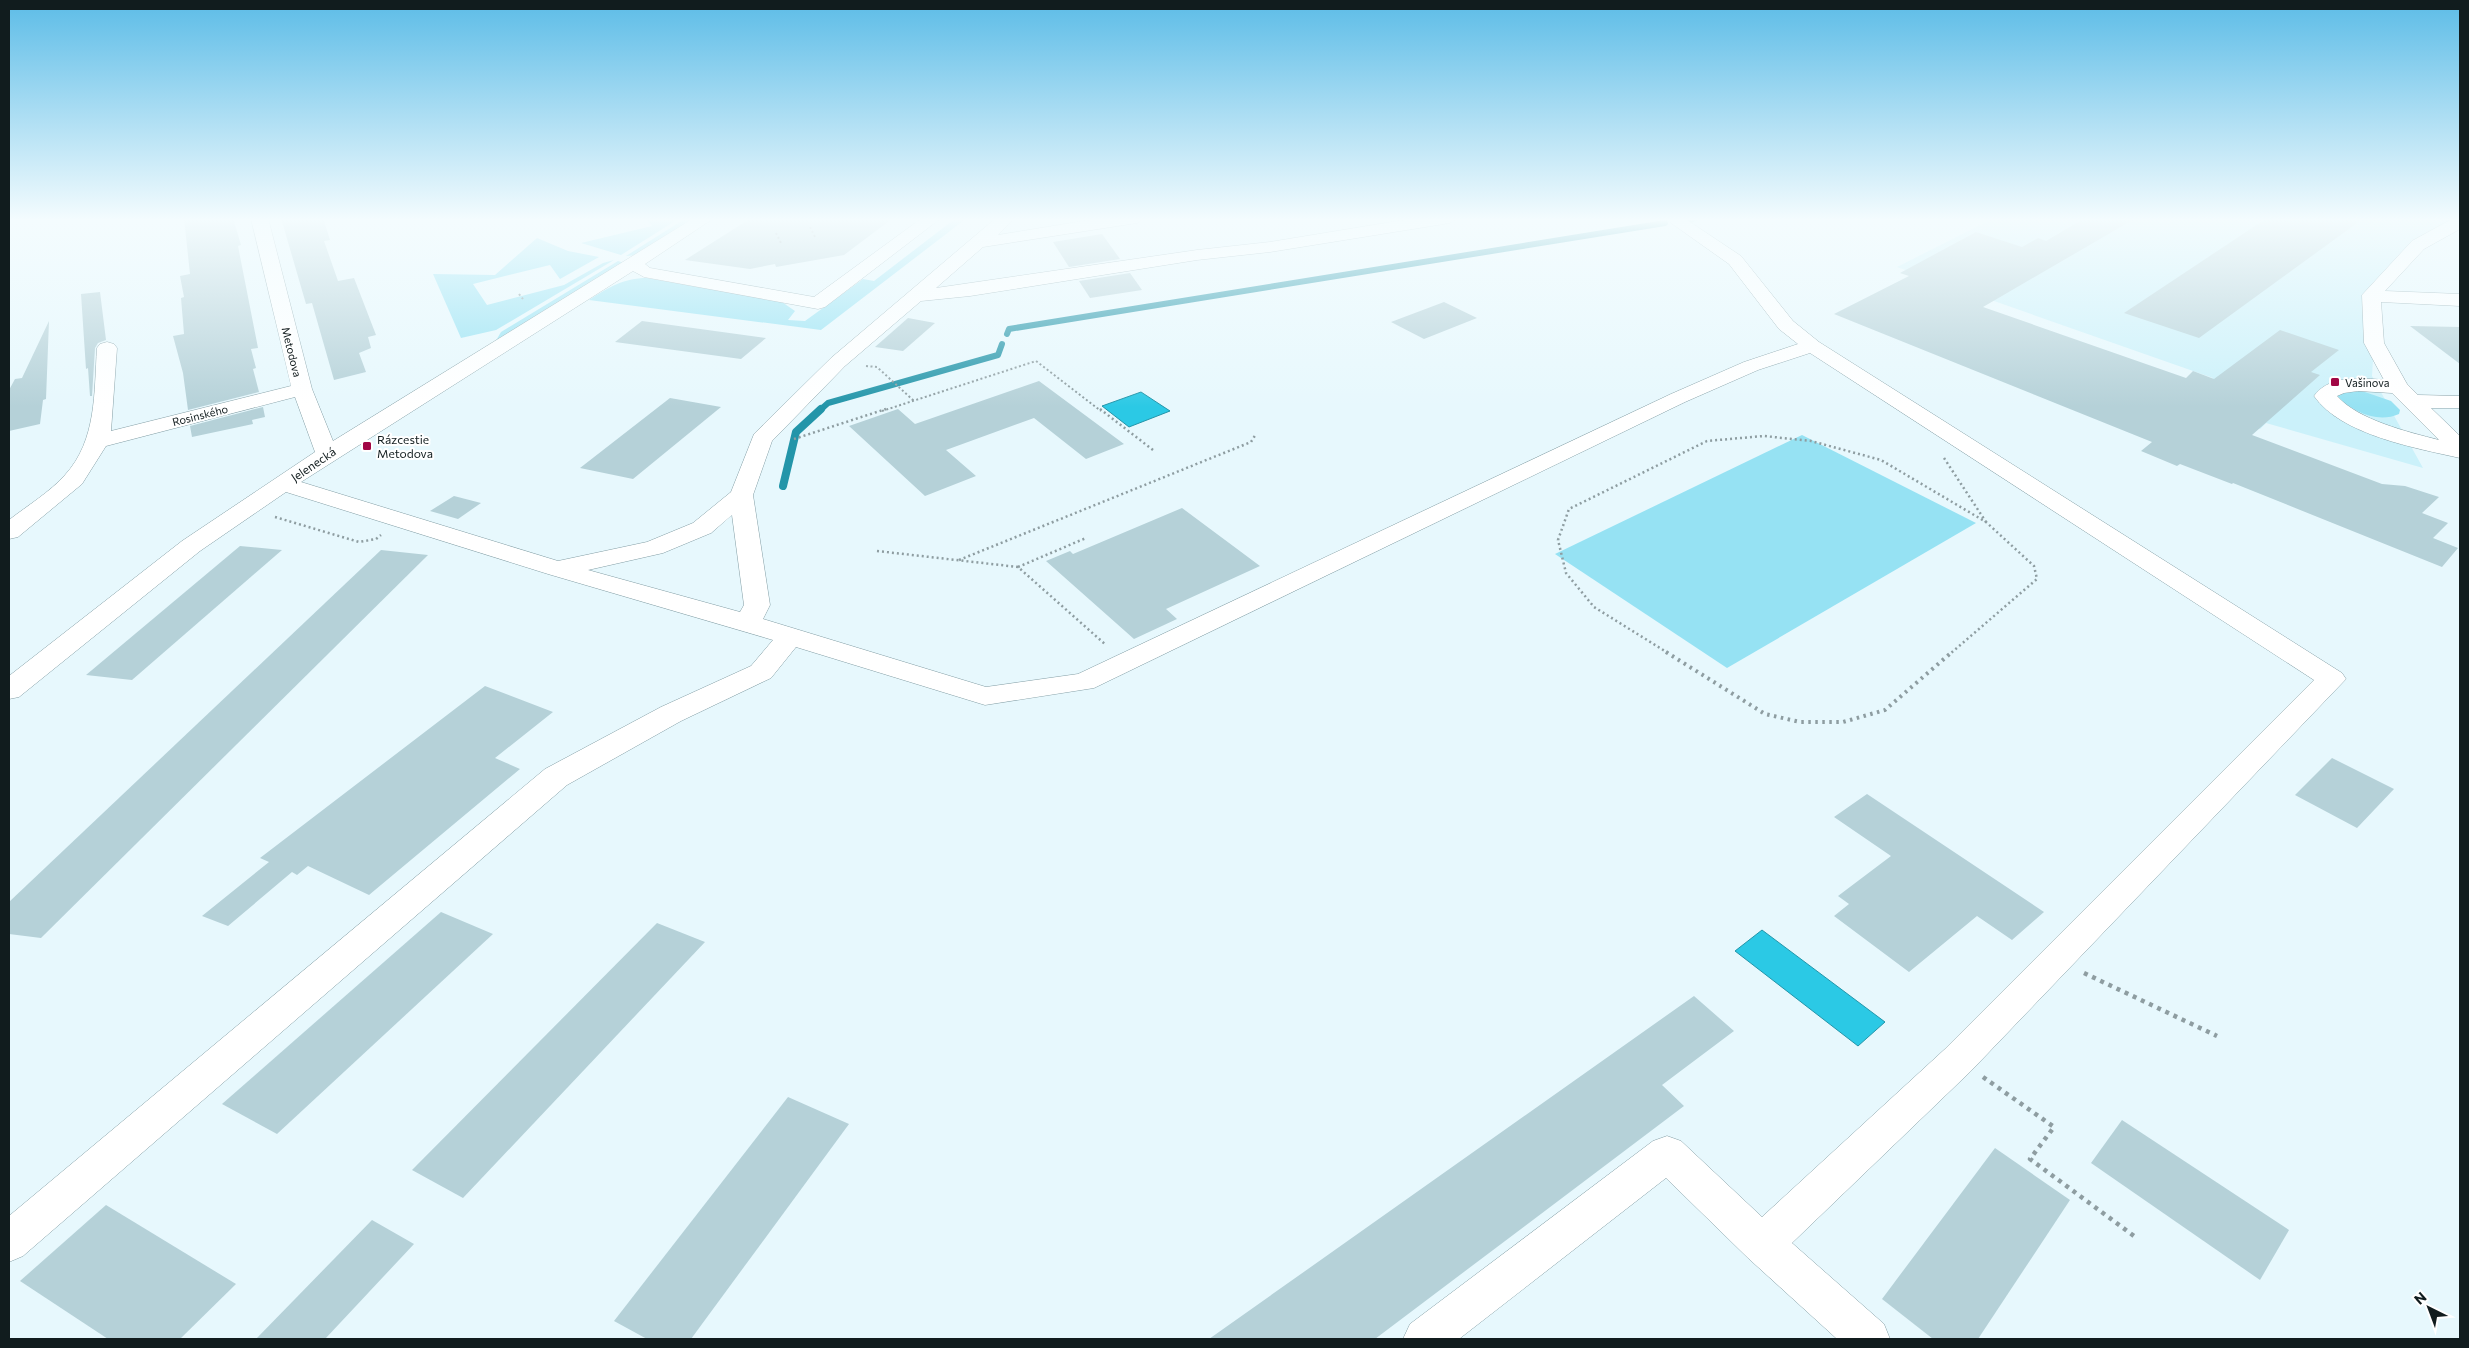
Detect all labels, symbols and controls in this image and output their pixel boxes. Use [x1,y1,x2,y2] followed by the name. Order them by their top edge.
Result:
[279,326,305,378] street label: Metodova
[2329,376,2341,388] marker: Vašinova
[2345,376,2390,389] place label: Vašinova
[171,402,230,428] street label: Rosinského
[377,432,433,460] place label: Rázcestie Metodova
[361,440,373,452] marker: Rázcestie Metodova
[288,444,339,485] street label: Jelenecká
[2404,1283,2454,1333] north arrow
[2410,1288,2430,1308] text: N

